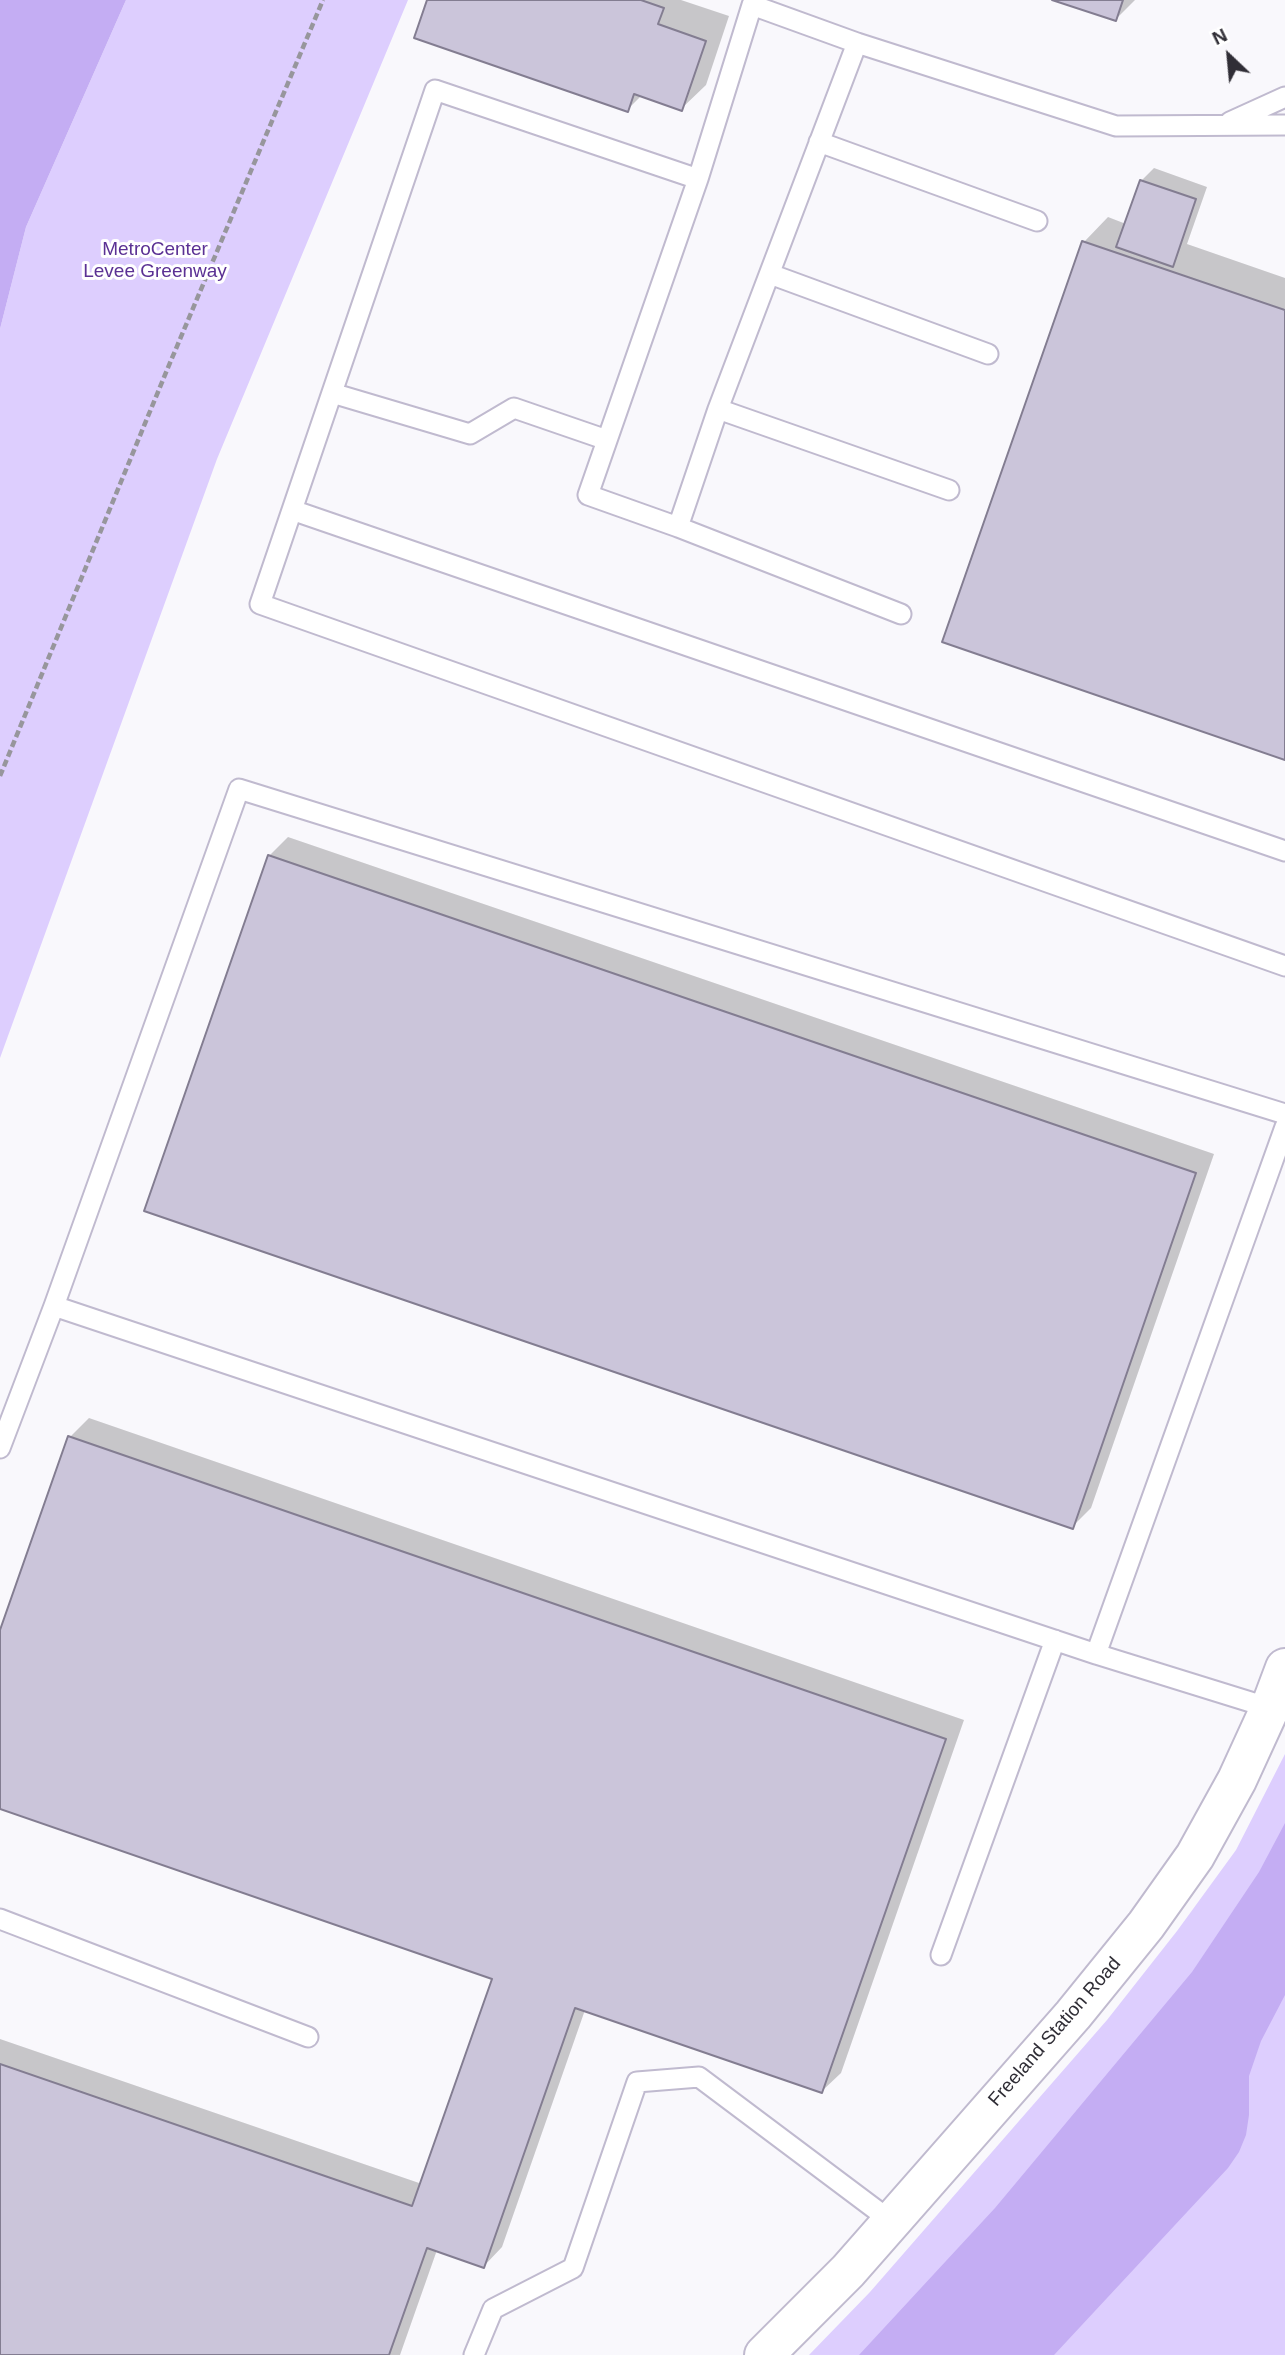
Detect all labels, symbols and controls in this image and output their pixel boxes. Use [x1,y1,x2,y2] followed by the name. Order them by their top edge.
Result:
[1194,21,1264,91] north arrow
[1209,24,1230,49] text: N
[83,239,227,283] park label: MetroCenter Levee Greenway
[984,1953,1126,2111] street label: Freeland Station Road

